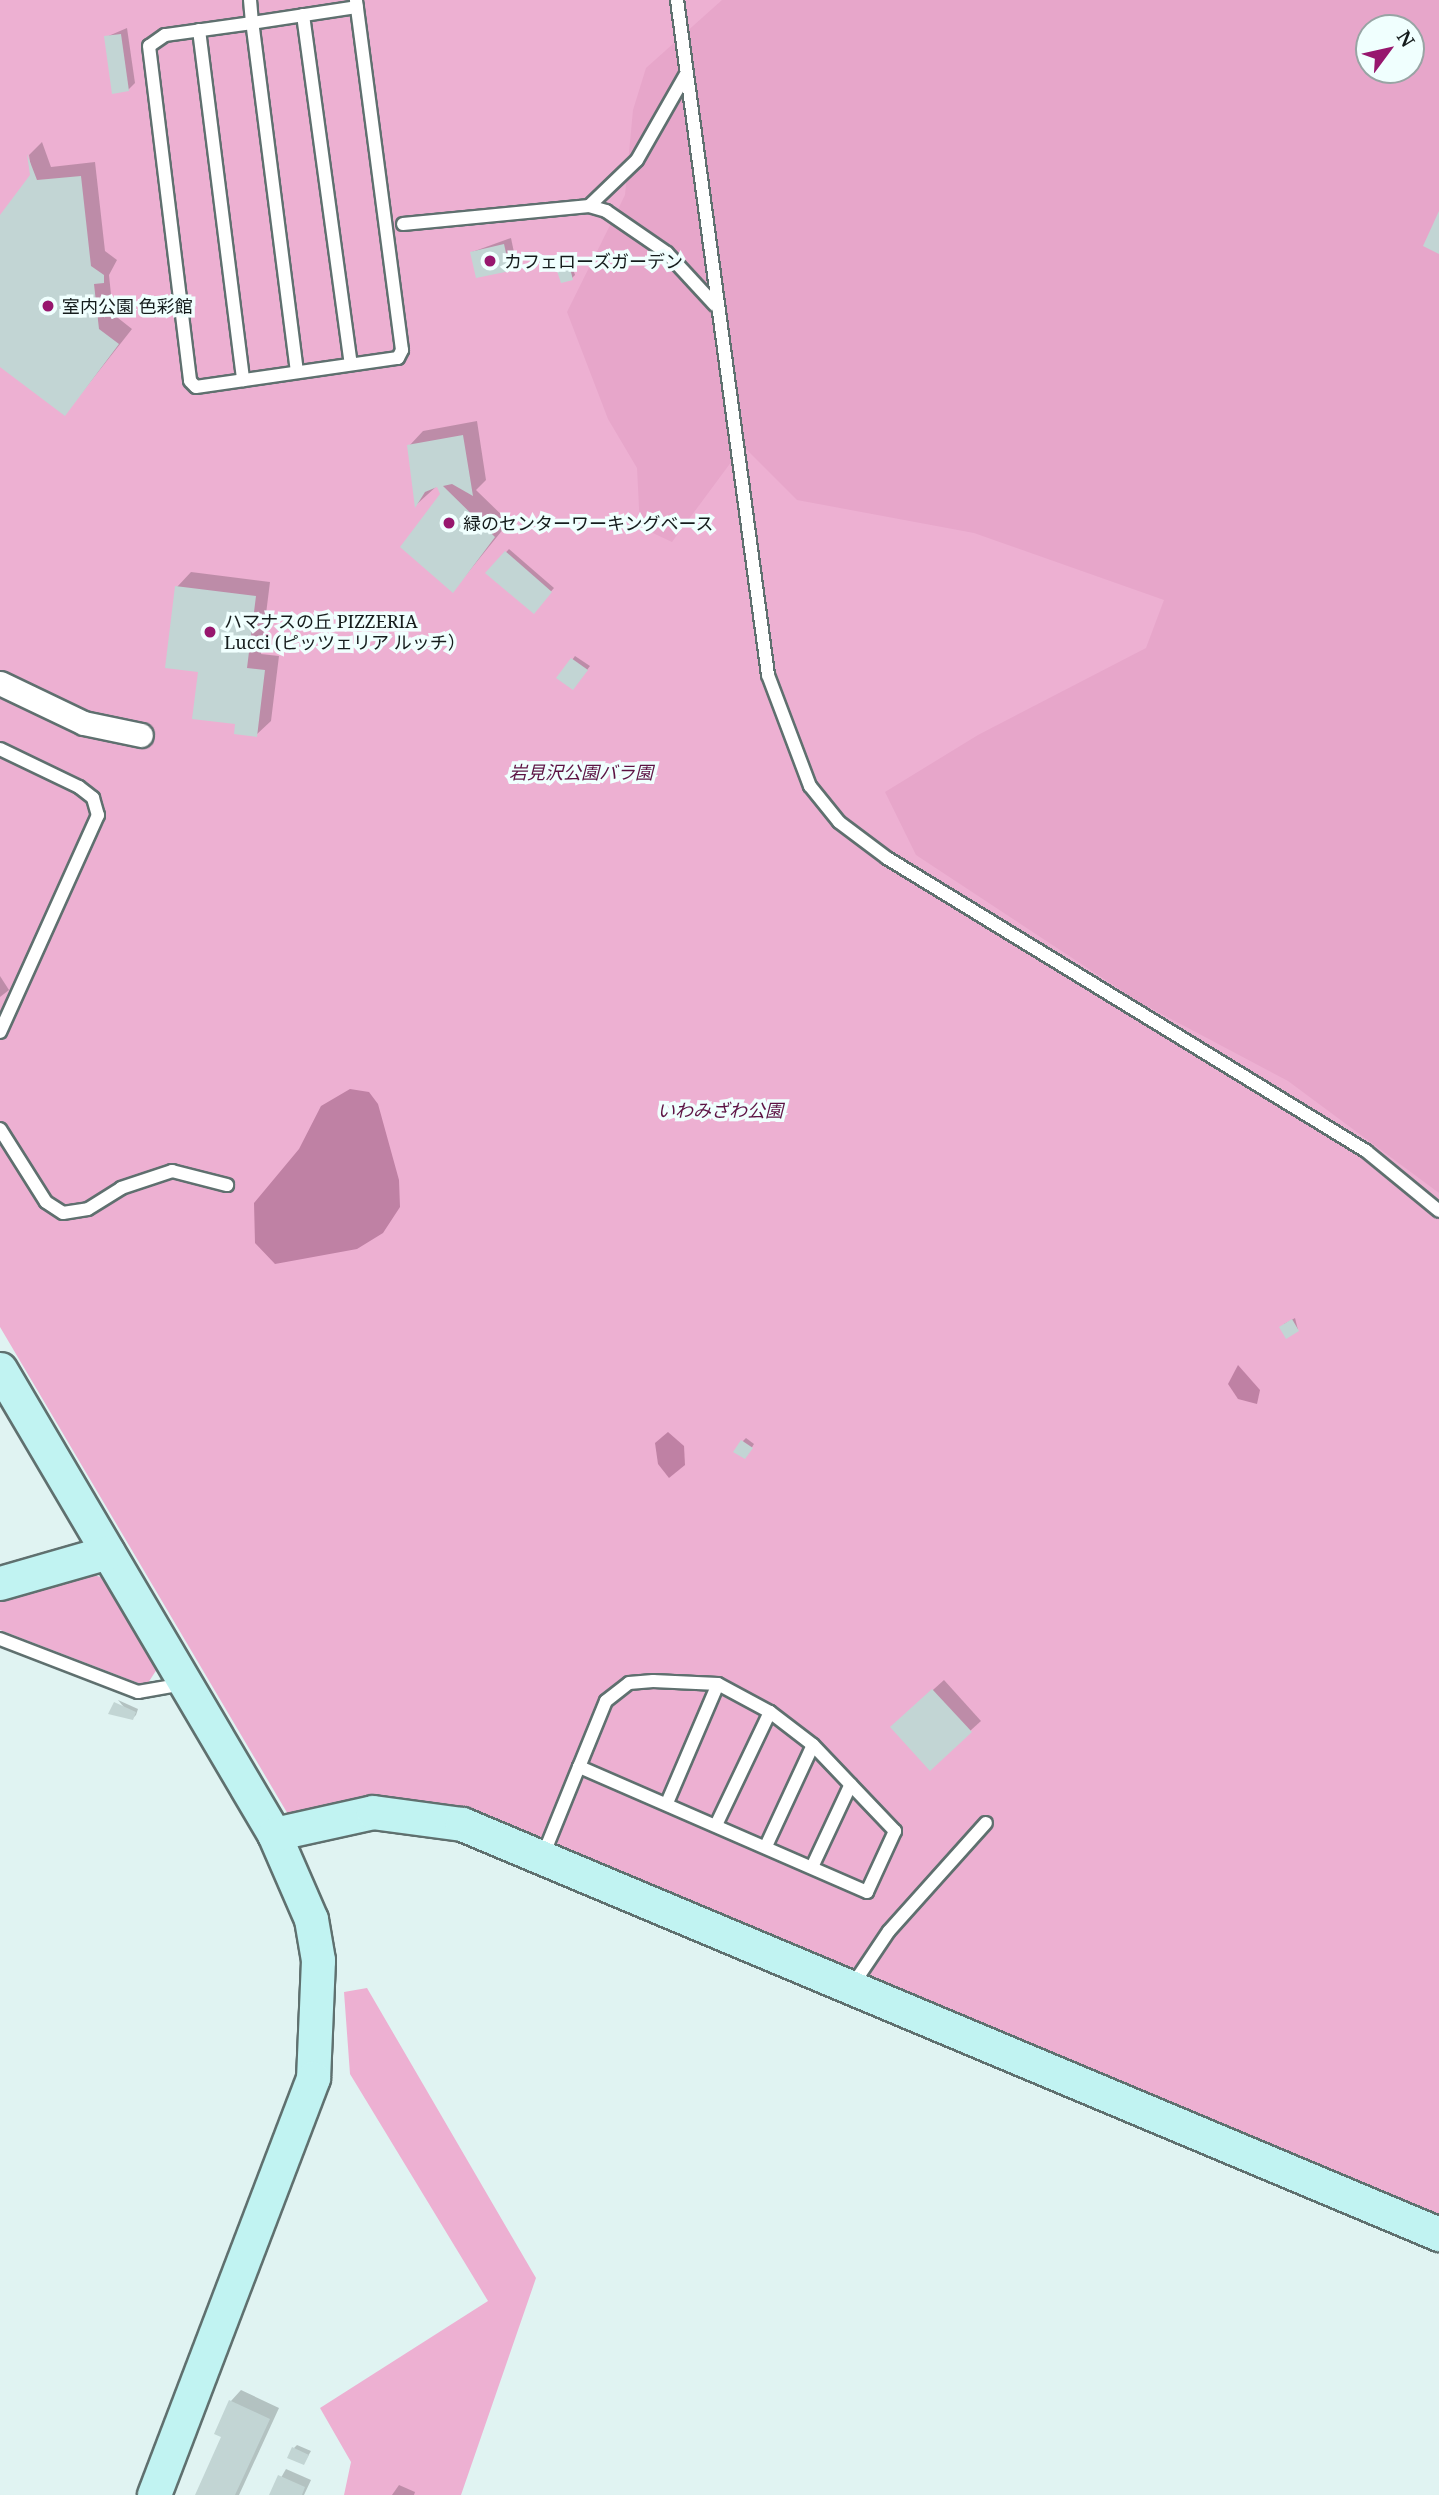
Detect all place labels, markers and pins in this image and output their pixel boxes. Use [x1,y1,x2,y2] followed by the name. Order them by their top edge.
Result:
[504,250,684,272] place label: カフェローズガーデン
[482,253,498,269] marker: カフェローズガーデン
[62,295,193,317] place label: 室内公園 色彩館
[40,298,56,314] marker: 室内公園 色彩館
[463,512,715,534] place label: 緑のセンターワーキングベース
[441,515,457,531] marker: 緑のセンターワーキングベース
[224,611,466,654] place label: ハマナスの丘 PIZZERIA Lucci (ピッツェリア ルッチ）
[202,624,218,640] marker: ハマナスの丘 PIZZERIA Lucci (ピッツェリア ルッチ）

